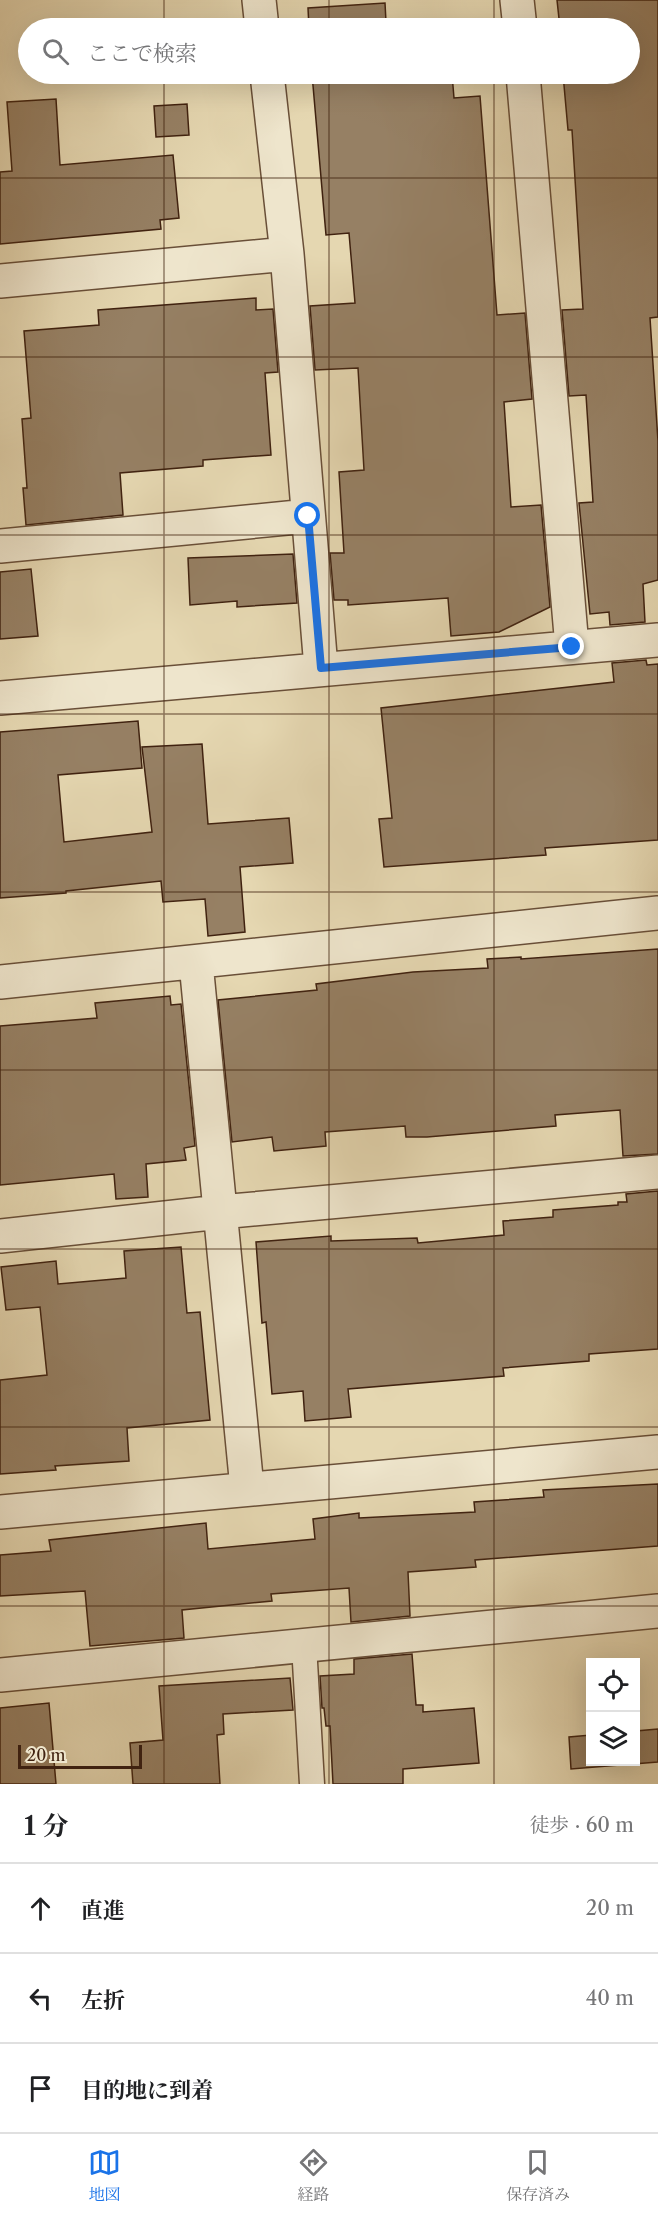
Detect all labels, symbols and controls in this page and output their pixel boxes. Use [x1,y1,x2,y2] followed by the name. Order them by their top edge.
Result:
[18,18,640,84] search box
[39,35,72,68] icon: search
[87,40,197,67] text: ここで検索
[294,502,320,528] route start
[558,633,584,659] route end
[586,1658,640,1766] map controls
[586,1658,640,1712] button: locate
[586,1712,640,1766] button: layers
[18,1742,142,1770] scale bar
[27,1745,66,1765] text: 20 m
[24,1810,68,1842] text: 1 分
[529,1813,634,1837] text: 徒歩 · 60 m
[24,1892,57,1925] icon: ahead
[586,1896,634,1920] text: 20 m
[81,1897,125,1924] text: 直進
[24,1982,57,2015] icon: left
[586,1986,634,2010] text: 40 m
[81,1987,125,2014] text: 左折
[24,2072,57,2105] icon: arrive
[81,2077,213,2104] text: 目的地に到着
[88,2146,121,2205] tab: 地図
[297,2146,330,2205] tab: 経路
[506,2146,570,2205] tab: 保存済み

